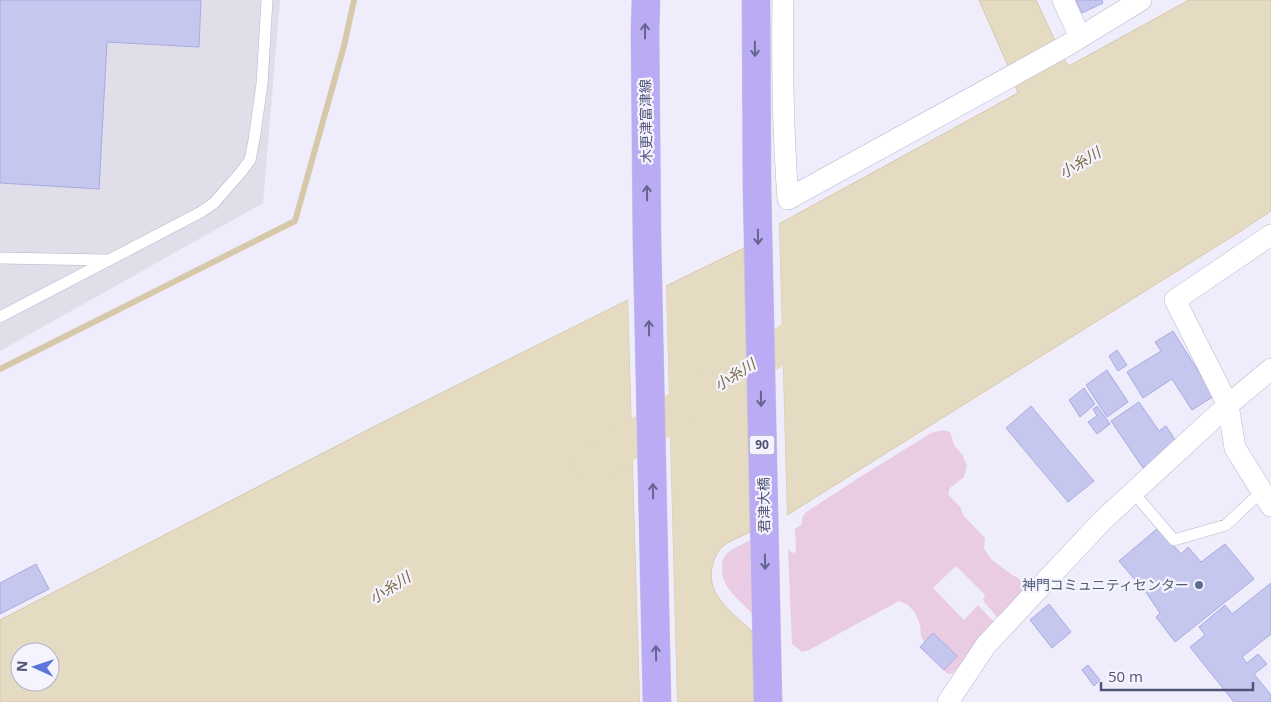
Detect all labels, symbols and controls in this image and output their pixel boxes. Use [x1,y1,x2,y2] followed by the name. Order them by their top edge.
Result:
[640,23,650,39] one-way arrow
[750,40,760,56] one-way arrow
[635,79,656,163] street label: 木更津富津線
[1055,141,1106,182] water label: 小糸川
[642,185,652,202] one-way arrow
[753,228,763,244] one-way arrow
[644,321,654,337] one-way arrow
[710,353,761,395] water label: 小糸川
[757,391,766,407] one-way arrow
[750,436,774,454] road number: 90
[754,477,773,533] street label: 君津大橋
[648,483,658,500] one-way arrow
[760,553,770,569] one-way arrow
[365,566,416,608] water label: 小糸川
[1022,575,1189,594] place label: 神門コミュニティセンター
[1193,579,1205,591] marker: 神門コミュニティセンター
[10,642,60,692] north arrow
[651,646,661,662] one-way arrow
[12,660,31,672] text: N
[1101,660,1254,692] scale bar
[1108,666,1143,686] text: 50 m

